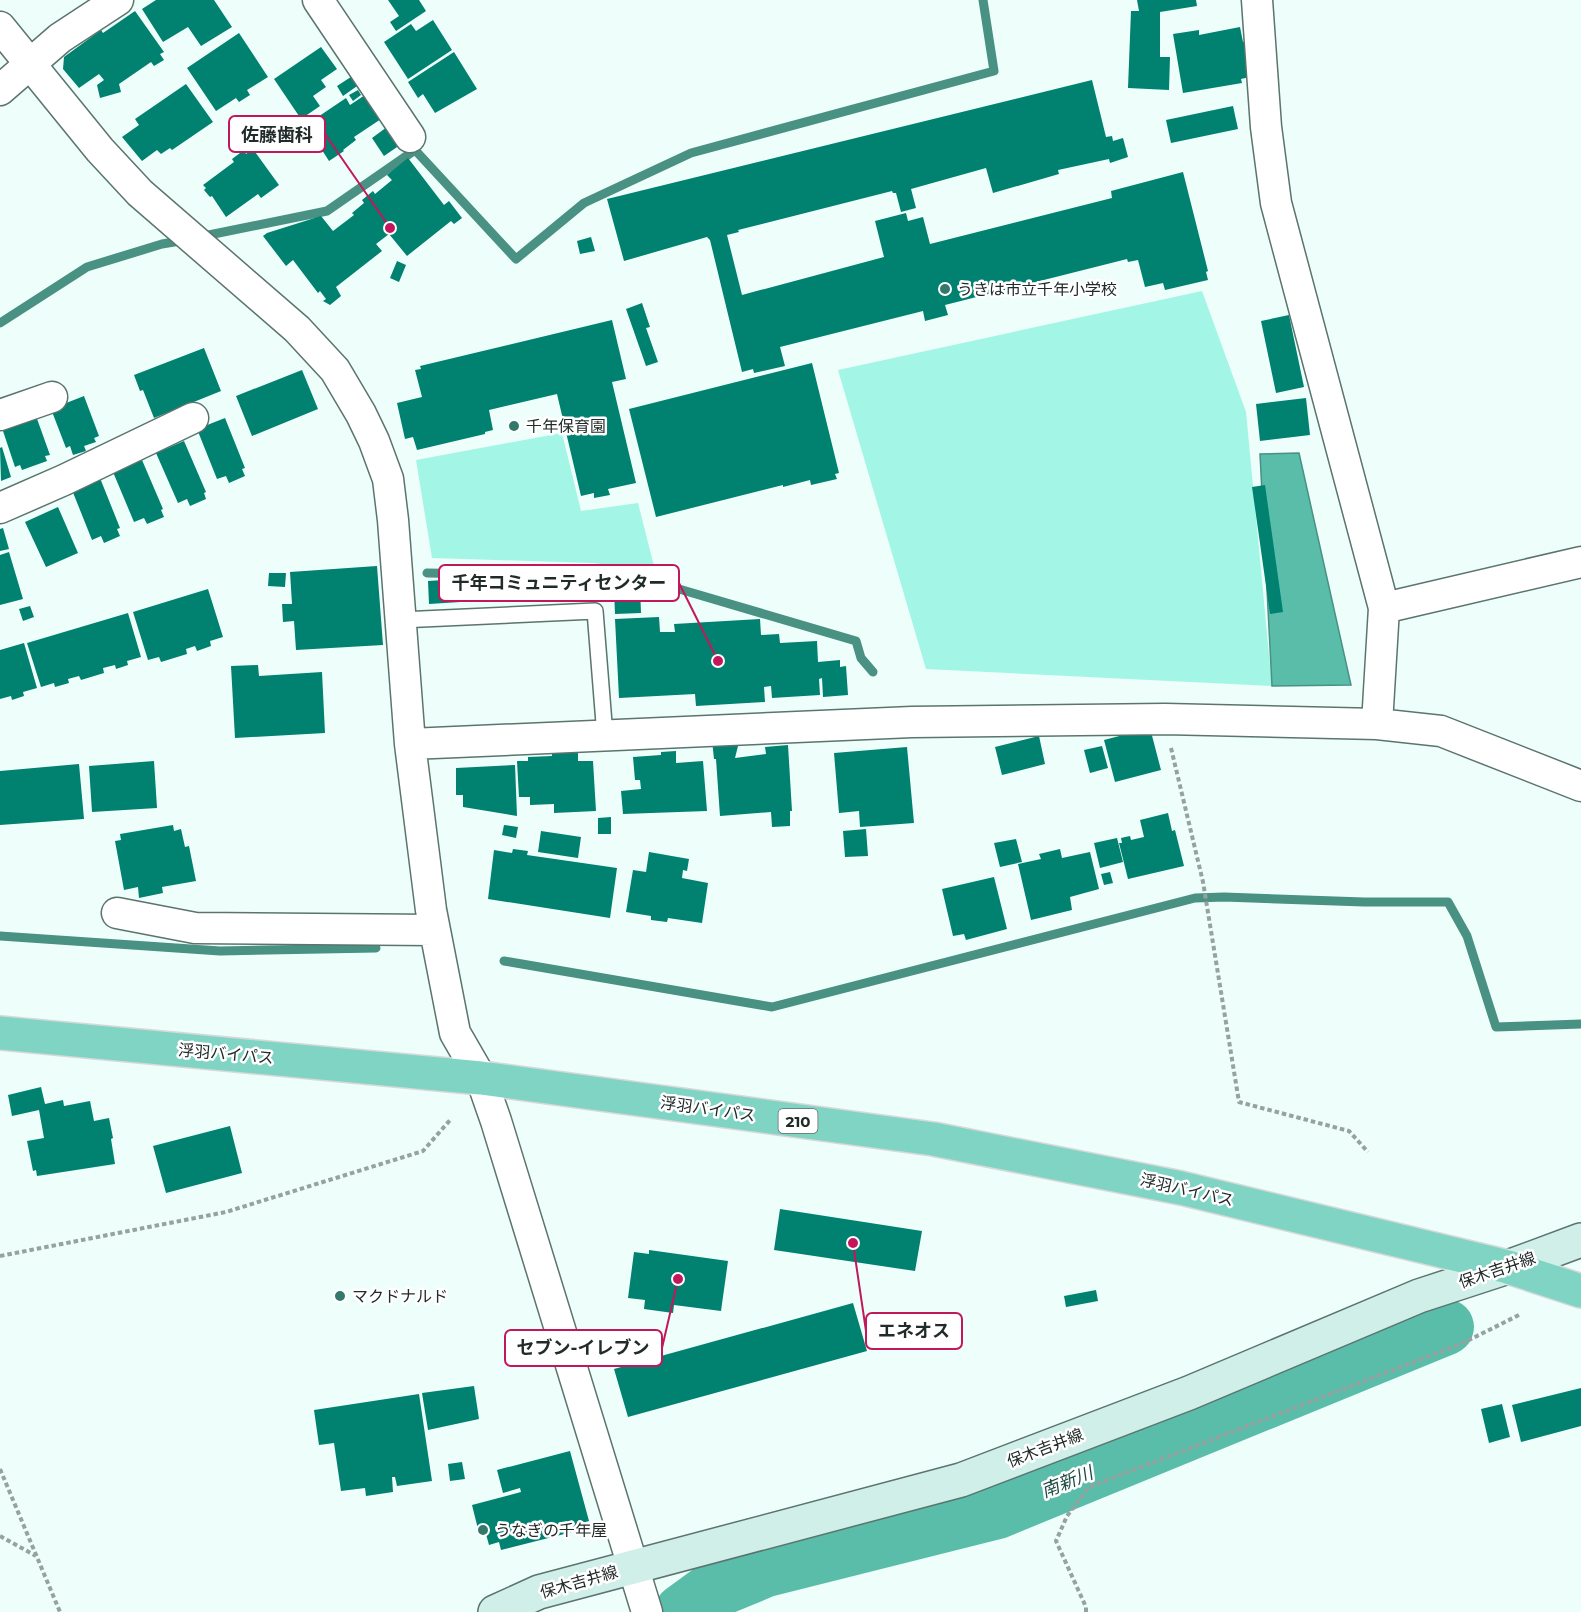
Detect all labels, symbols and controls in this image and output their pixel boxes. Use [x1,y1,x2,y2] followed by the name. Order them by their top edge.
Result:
[229,116,325,152] callout: 佐藤歯科
[241,124,313,146] text: 佐藤歯科
[957,280,1117,299] place label: うきは市立千年小学校
[938,282,952,296] marker: うきは市立千年小学校
[526,417,606,436] place label: 千年保育園
[507,419,521,433] marker: 千年保育園
[439,565,679,601] callout: 千年コミュニティセンター
[452,572,666,594] text: 千年コミュニティセンター
[178,1040,274,1068] street label: 浮羽バイパス
[659,1093,757,1125] street label: 浮羽バイパス
[778,1109,818,1133] road number: 210
[1138,1170,1236,1210] street label: 浮羽バイパス
[1456,1248,1538,1292] street label: 保木吉井線
[352,1287,448,1306] place label: マクドナルド
[333,1289,347,1303] marker: マクドナルド
[866,1313,962,1349] callout: エネオス
[878,1320,950,1342] text: エネオス
[505,1330,662,1366] callout: セブン-イレブン
[517,1337,649,1359] text: セブン-イレブン
[1004,1425,1086,1471] street label: 保木吉井線
[1038,1461,1098,1502] water label: 南新川
[495,1521,607,1540] place label: うなぎの千年屋
[476,1523,490,1537] marker: うなぎの千年屋
[538,1562,620,1602] street label: 保木吉井線

